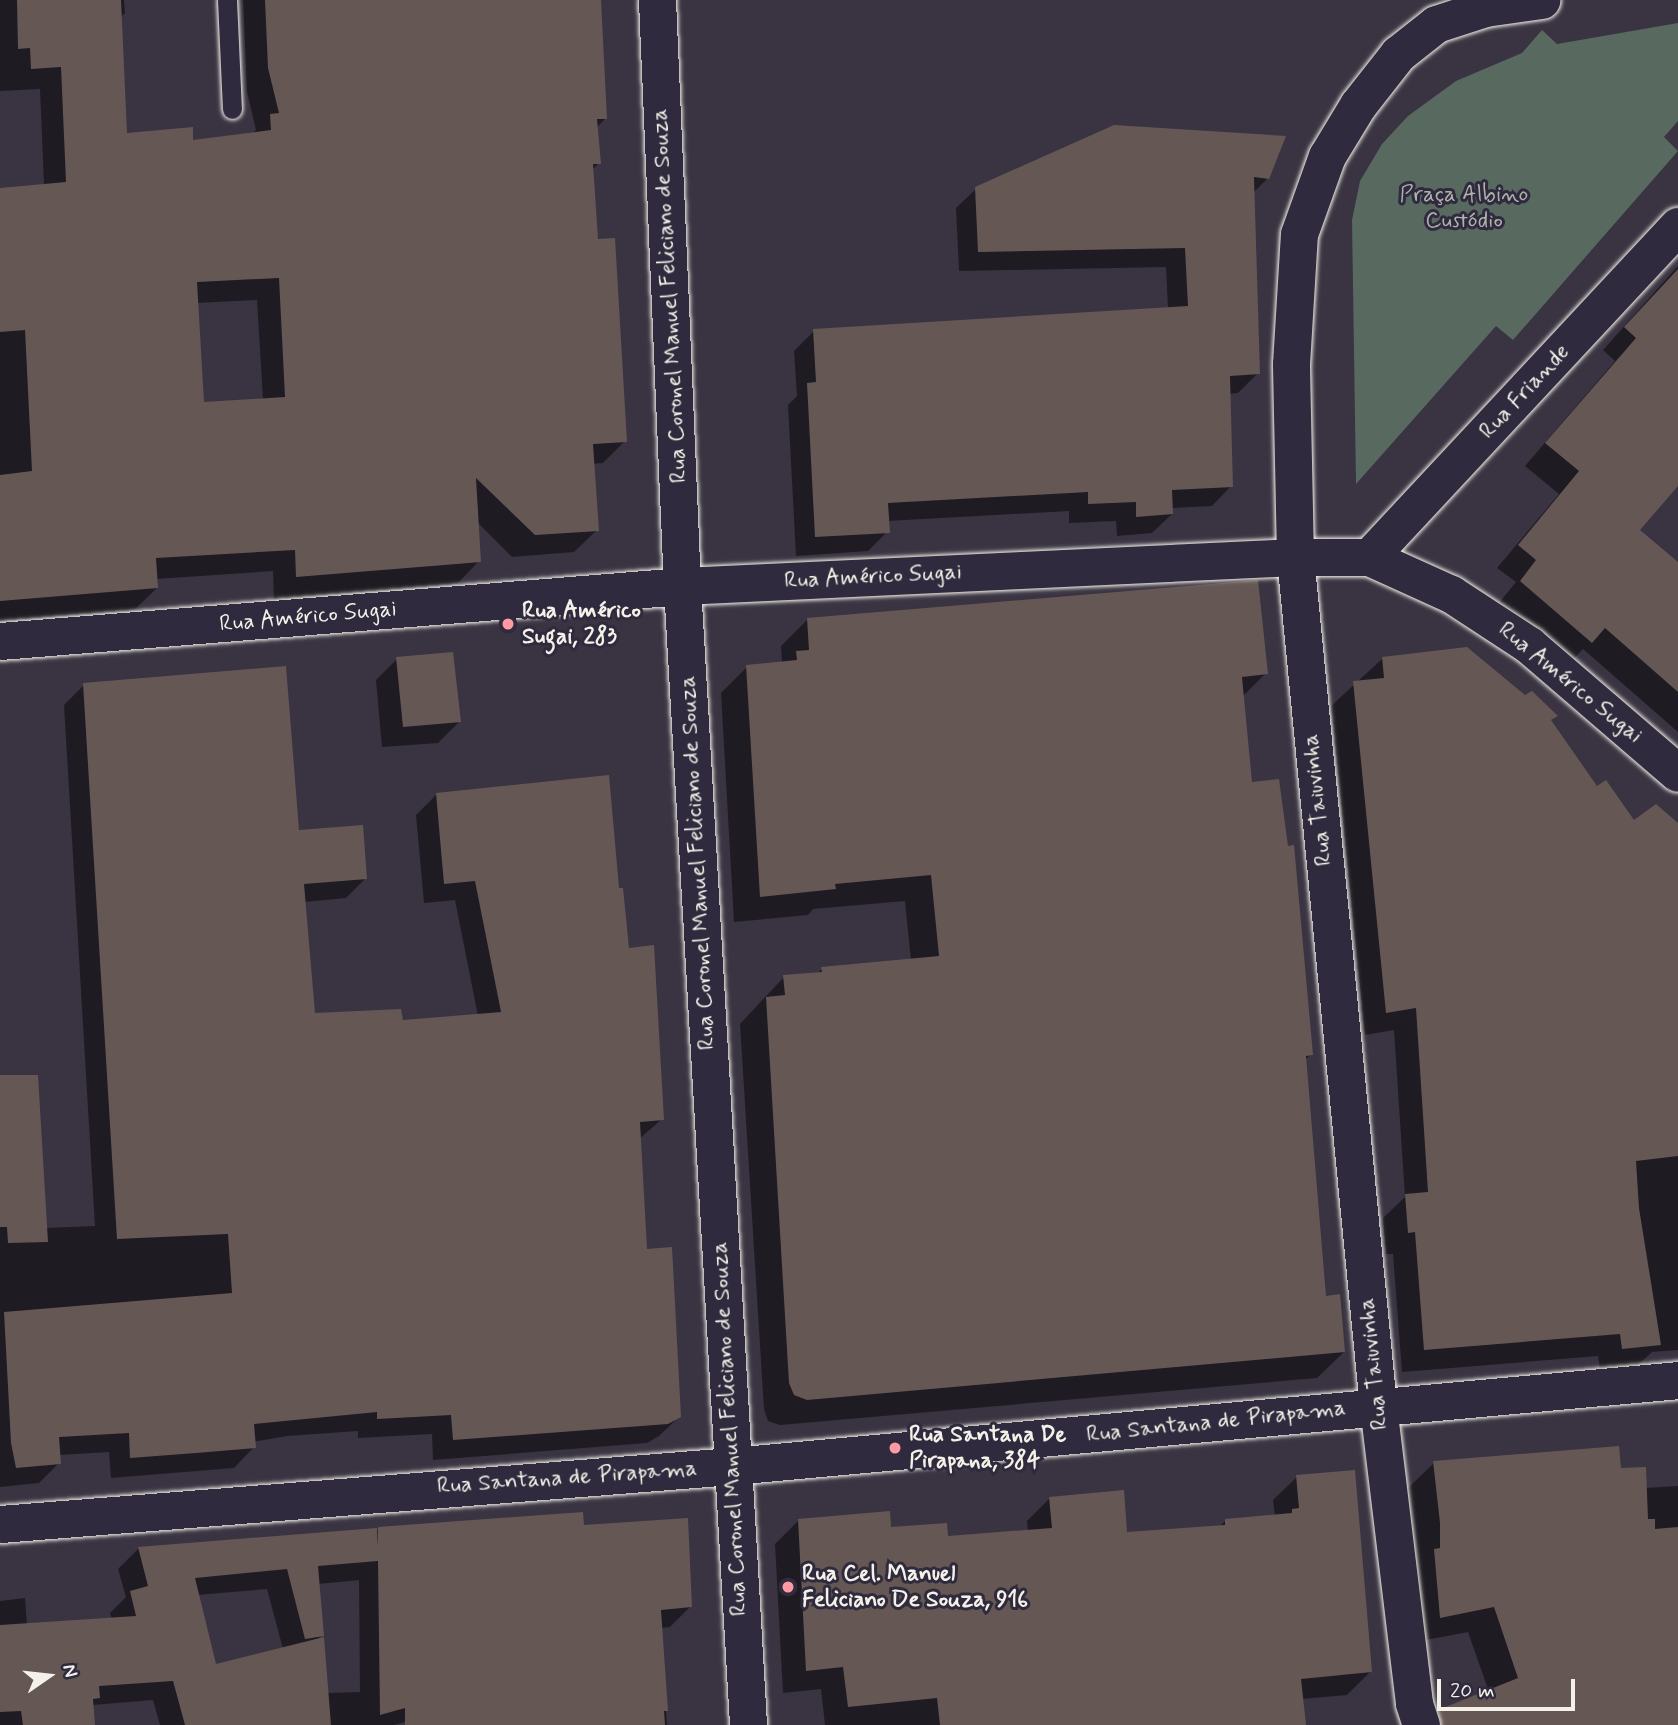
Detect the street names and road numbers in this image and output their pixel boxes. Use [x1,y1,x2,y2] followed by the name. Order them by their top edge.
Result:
[647,111,693,481] street label: Rua Coronel Manuel Feliciano de Souza
[1474,339,1576,445] street label: Rua Friande
[785,559,961,595] street label: Rua Américo Sugai
[219,596,397,638] street label: Rua Américo Sugai
[1493,617,1647,749] street label: Rua Américo Sugai
[675,678,721,1048] street label: Rua Coronel Manuel Feliciano de Souza
[1297,733,1339,867] street label: Rua Taiuvinha
[707,1244,753,1614] street label: Rua Coronel Manuel Feliciano de Souza
[1353,1297,1395,1431] street label: Rua Taiuvinha
[1090,1395,1342,1449] street label: Rua Santana de Pirapama
[441,1456,693,1500] street label: Rua Santana de Pirapama

